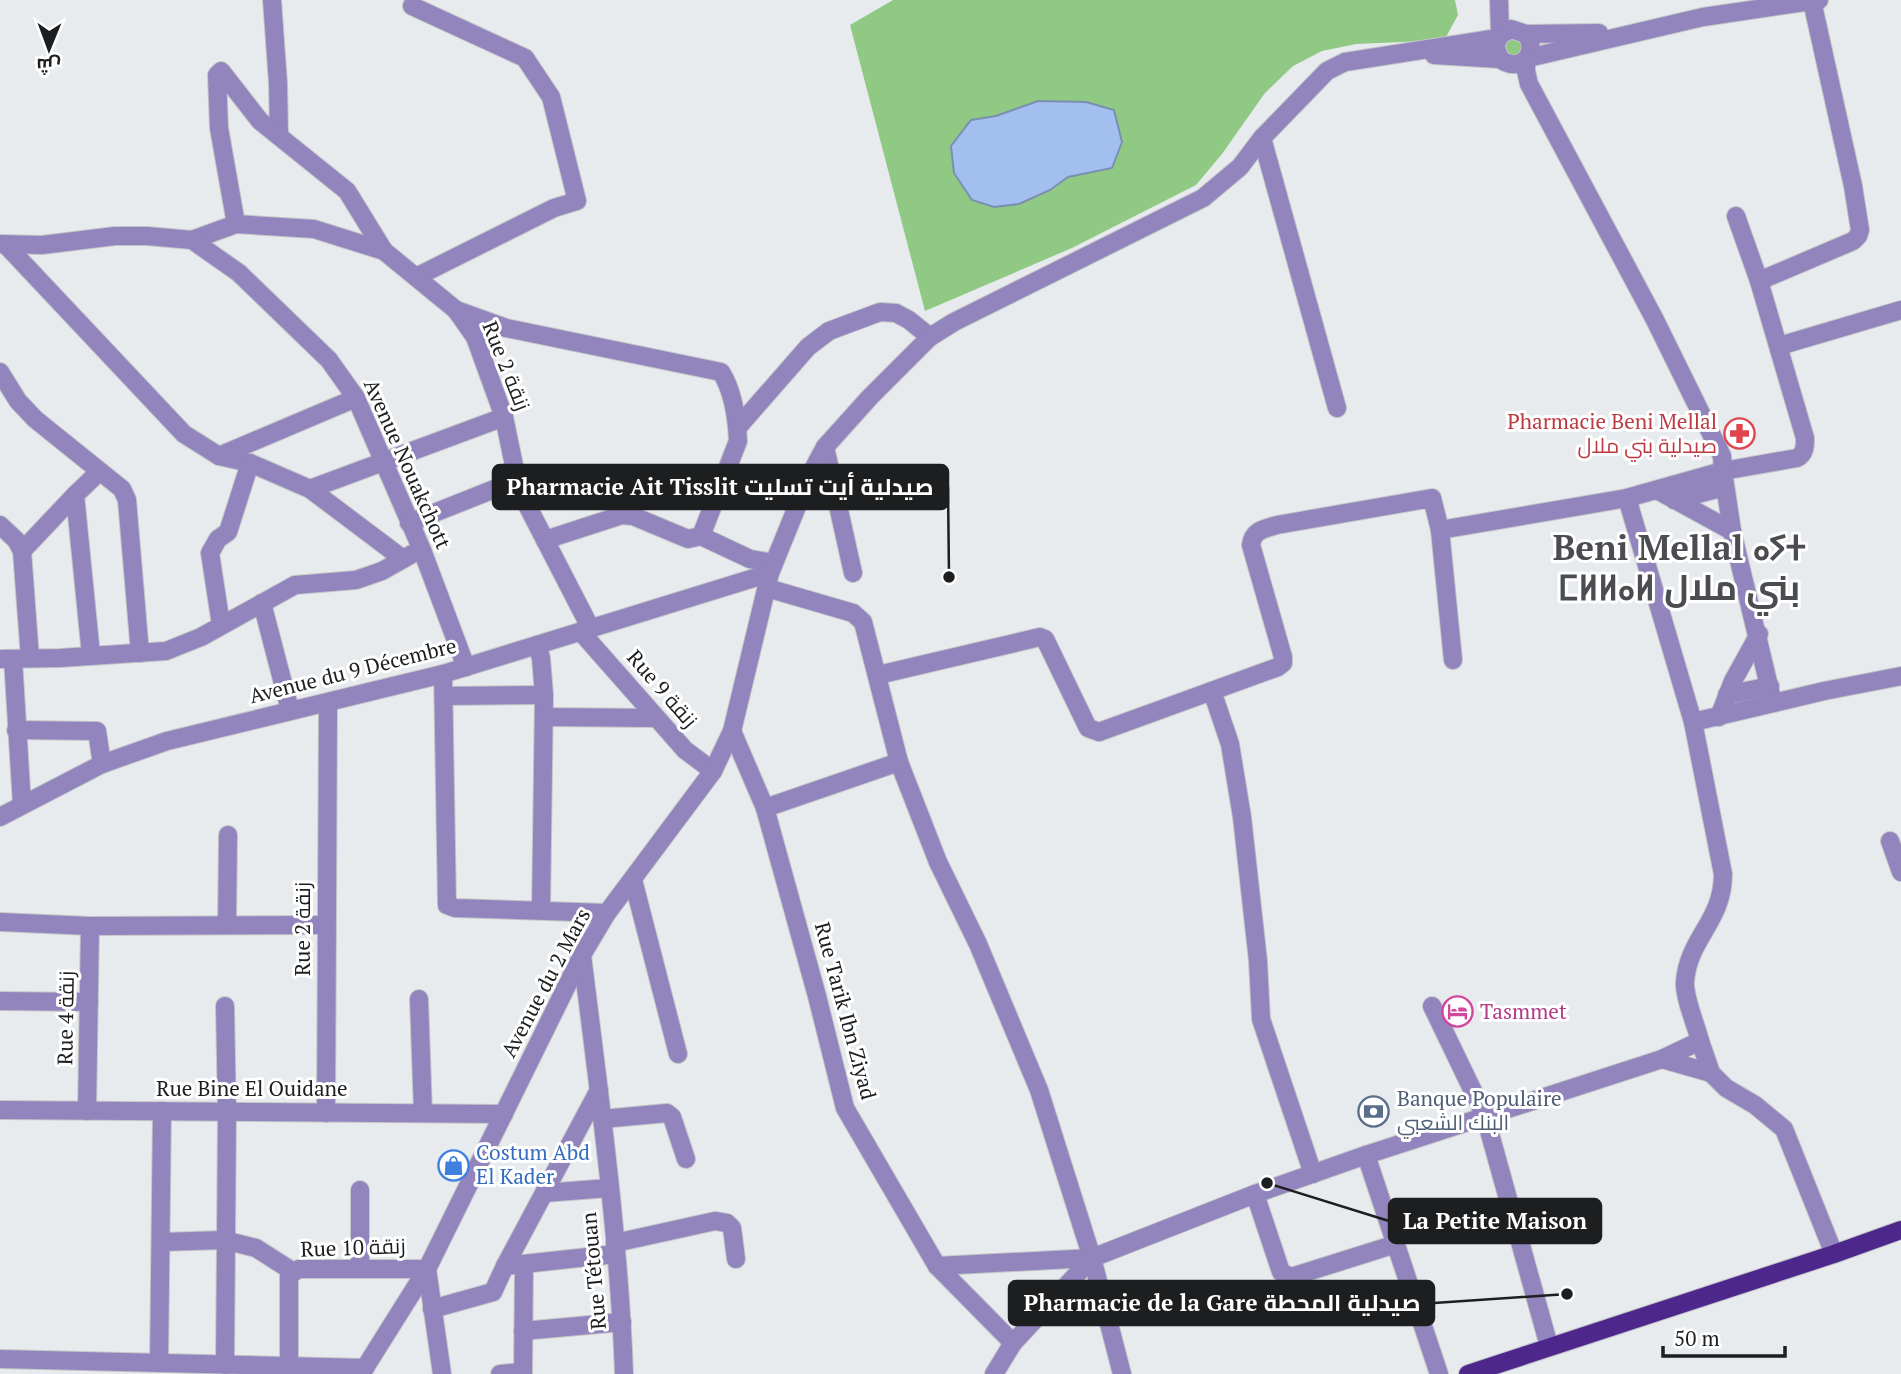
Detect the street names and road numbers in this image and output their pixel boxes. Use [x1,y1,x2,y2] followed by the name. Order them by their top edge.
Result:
[476,317,538,414] street label: Rue 2 زنقة
[358,374,458,553] street label: Avenue Nouakchott
[246,631,459,709] street label: Avenue du 9 Décembre
[621,644,704,733] street label: Rue 9 زنقة
[288,882,316,976] street label: Rue 2 زنقة
[494,903,596,1062] street label: Avenue du 2 Mars
[809,919,883,1103] street label: Rue Tarik Ibn Ziyad
[50,971,80,1065] street label: Rue 4 زنقة
[156,1074,348,1102] street label: Rue Bine El Ouidane
[574,1211,612,1331] street label: Rue Tétouan
[300,1231,406,1263] street label: Rue 10 زنقة

